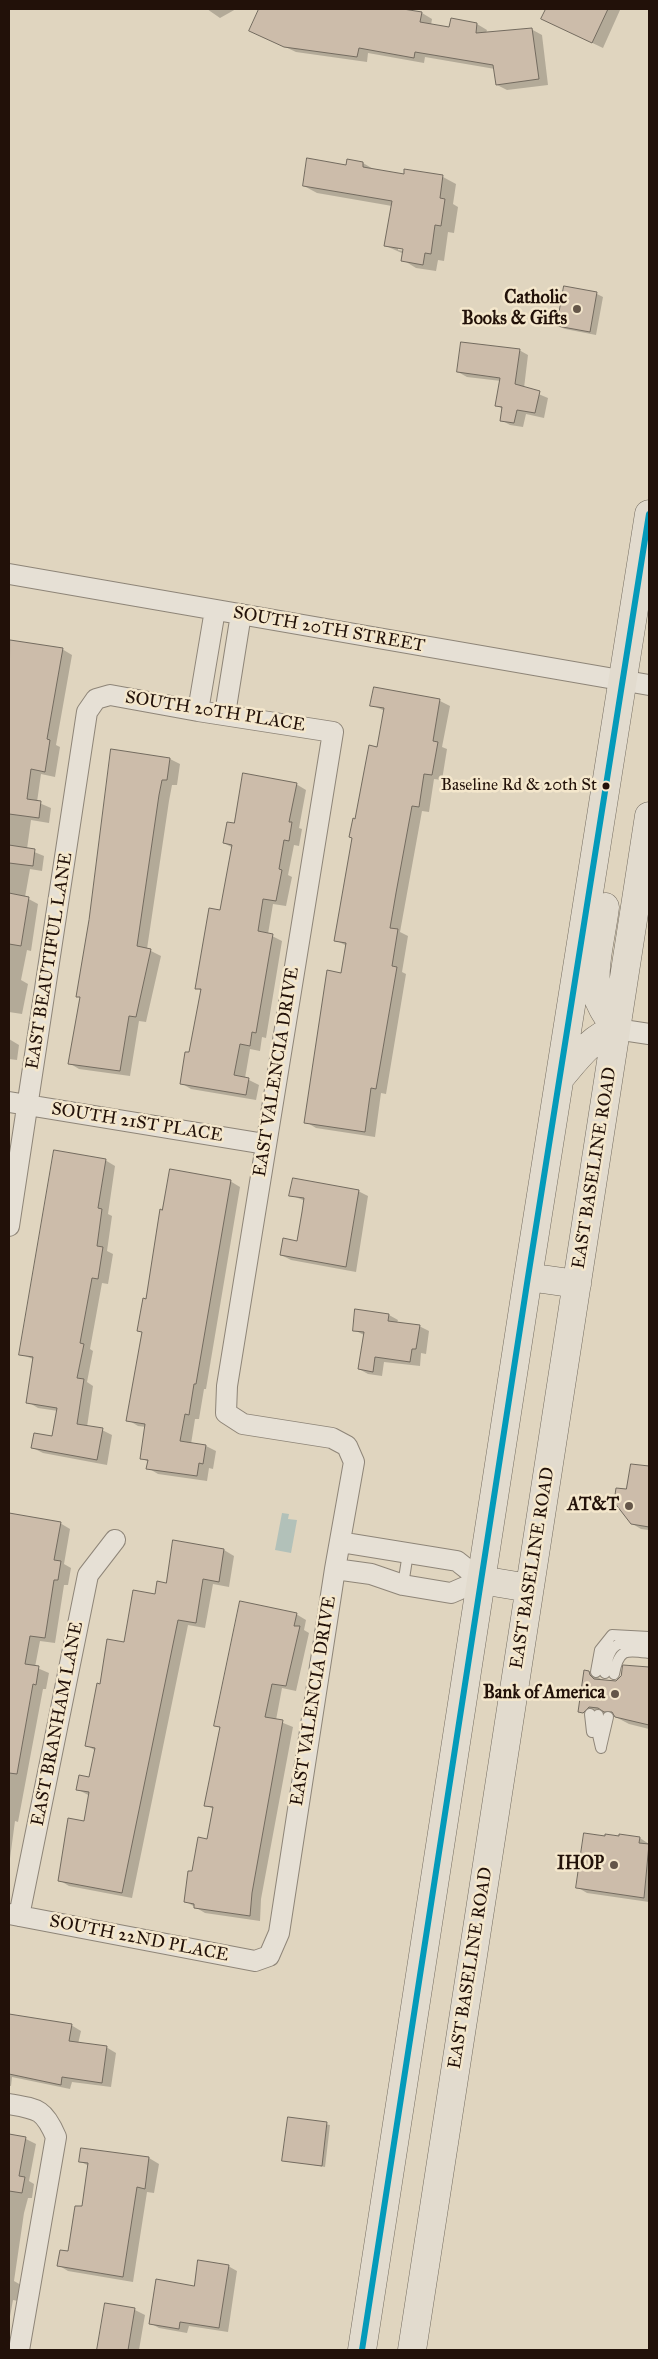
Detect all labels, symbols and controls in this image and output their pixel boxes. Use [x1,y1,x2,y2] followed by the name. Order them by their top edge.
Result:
[462,288,567,330] place label: Catholic Books & Gifts
[571,303,583,315] marker: Catholic Books & Gifts
[231,602,427,658] street label: SOUTH 20TH STREET
[123,687,307,737] street label: SOUTH 20TH PLACE
[441,776,597,796] place label: Baseline Rd & 20th St
[601,781,611,791] marker: Baseline Rd & 20th St
[22,851,78,1071] street label: EAST BEAUTIFUL LANE
[250,966,304,1178] street label: EAST VALENCIA DRIVE
[568,1066,622,1270] street label: EAST BASELINE ROAD
[50,1099,224,1147] street label: SOUTH 21ST PLACE
[506,1466,560,1670] street label: EAST BASELINE ROAD
[567,1495,619,1517] place label: AT&T
[623,1500,635,1512] marker: AT&T
[287,1595,341,1807] street label: EAST VALENCIA DRIVE
[28,1620,88,1828] street label: EAST BRANHAM LANE
[483,1683,605,1705] place label: Bank of America
[609,1688,621,1700] marker: Bank of America
[557,1854,604,1876] place label: IHOP
[608,1859,620,1871] marker: IHOP
[444,1866,498,2070] street label: EAST BASELINE ROAD
[48,1911,230,1967] street label: SOUTH 22ND PLACE

